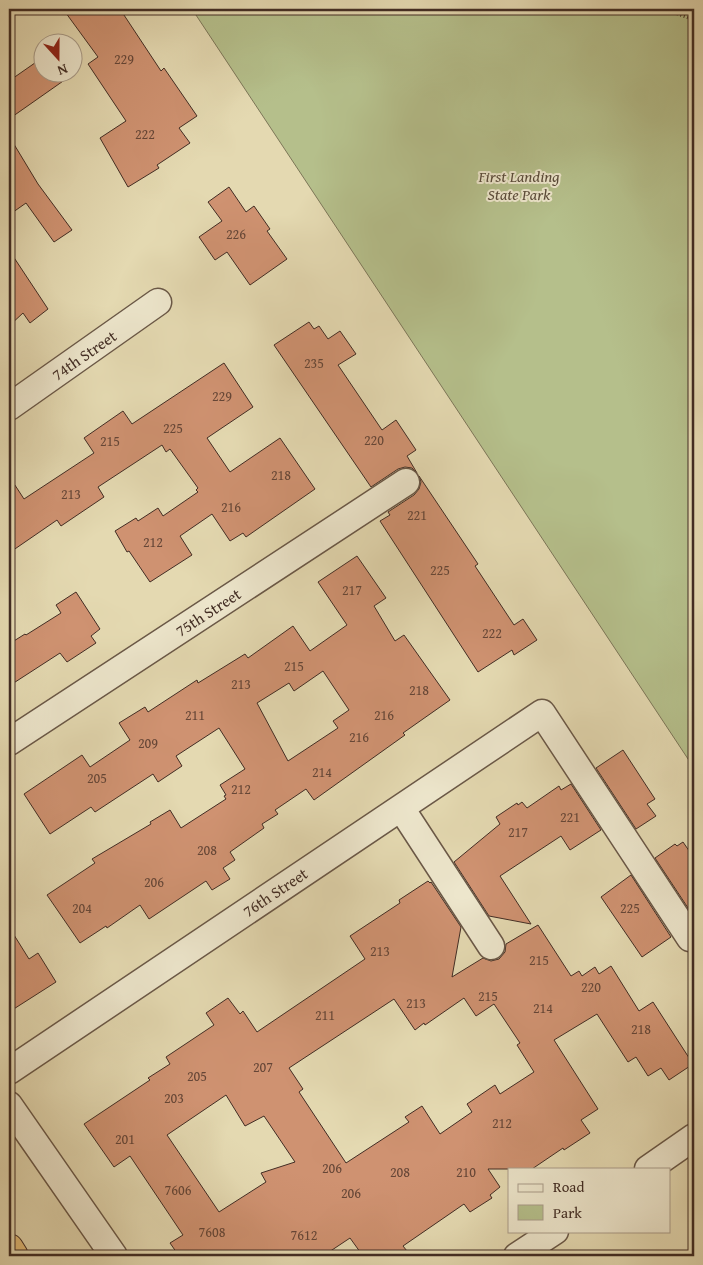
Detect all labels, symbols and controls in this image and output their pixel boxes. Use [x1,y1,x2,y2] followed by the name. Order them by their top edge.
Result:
[32,32,82,82] north arrow
[114,49,134,69] house number: 229
[54,59,71,81] text: N
[135,124,155,144] house number: 222
[477,164,560,206] park label: First Landing State Park
[226,224,246,244] house number: 226
[47,324,121,386] street label: 74th Street
[304,353,324,373] house number: 235
[212,386,232,406] house number: 229
[163,418,183,438] house number: 225
[364,430,384,450] house number: 220
[100,431,120,451] house number: 215
[271,465,291,485] house number: 218
[61,484,81,504] house number: 213
[221,497,241,517] house number: 216
[407,505,427,525] house number: 221
[143,532,163,552] house number: 212
[430,560,450,580] house number: 225
[342,580,362,600] house number: 217
[170,582,246,642] street label: 75th Street
[482,623,502,643] house number: 222
[284,656,304,676] house number: 215
[231,674,251,694] house number: 213
[409,680,429,700] house number: 218
[185,705,205,725] house number: 211
[374,705,394,725] house number: 216
[349,727,369,747] house number: 216
[138,733,158,753] house number: 209
[312,762,332,782] house number: 214
[87,768,107,788] house number: 205
[231,779,251,799] house number: 212
[560,807,580,827] house number: 221
[508,822,528,842] house number: 217
[197,840,217,860] house number: 208
[238,861,313,923] street label: 76th Street
[144,872,164,892] house number: 206
[72,898,92,918] house number: 204
[620,898,640,918] house number: 225
[370,941,390,961] house number: 213
[529,950,549,970] house number: 215
[581,977,601,997] house number: 220
[478,986,498,1006] house number: 215
[406,993,426,1013] house number: 213
[533,998,553,1018] house number: 214
[315,1005,335,1025] house number: 211
[631,1019,651,1039] house number: 218
[253,1057,273,1077] house number: 207
[187,1066,207,1086] house number: 205
[164,1088,184,1108] house number: 203
[492,1113,512,1133] house number: 212
[115,1129,135,1149] house number: 201
[322,1158,342,1178] house number: 206
[390,1162,410,1182] house number: 208
[456,1162,476,1182] house number: 210
[508,1168,670,1232] legend
[553,1176,584,1197] text: Road
[165,1180,192,1200] house number: 7606
[341,1183,361,1203] house number: 206
[553,1202,582,1223] text: Park
[199,1222,226,1242] house number: 7608
[291,1225,317,1245] house number: 7612

